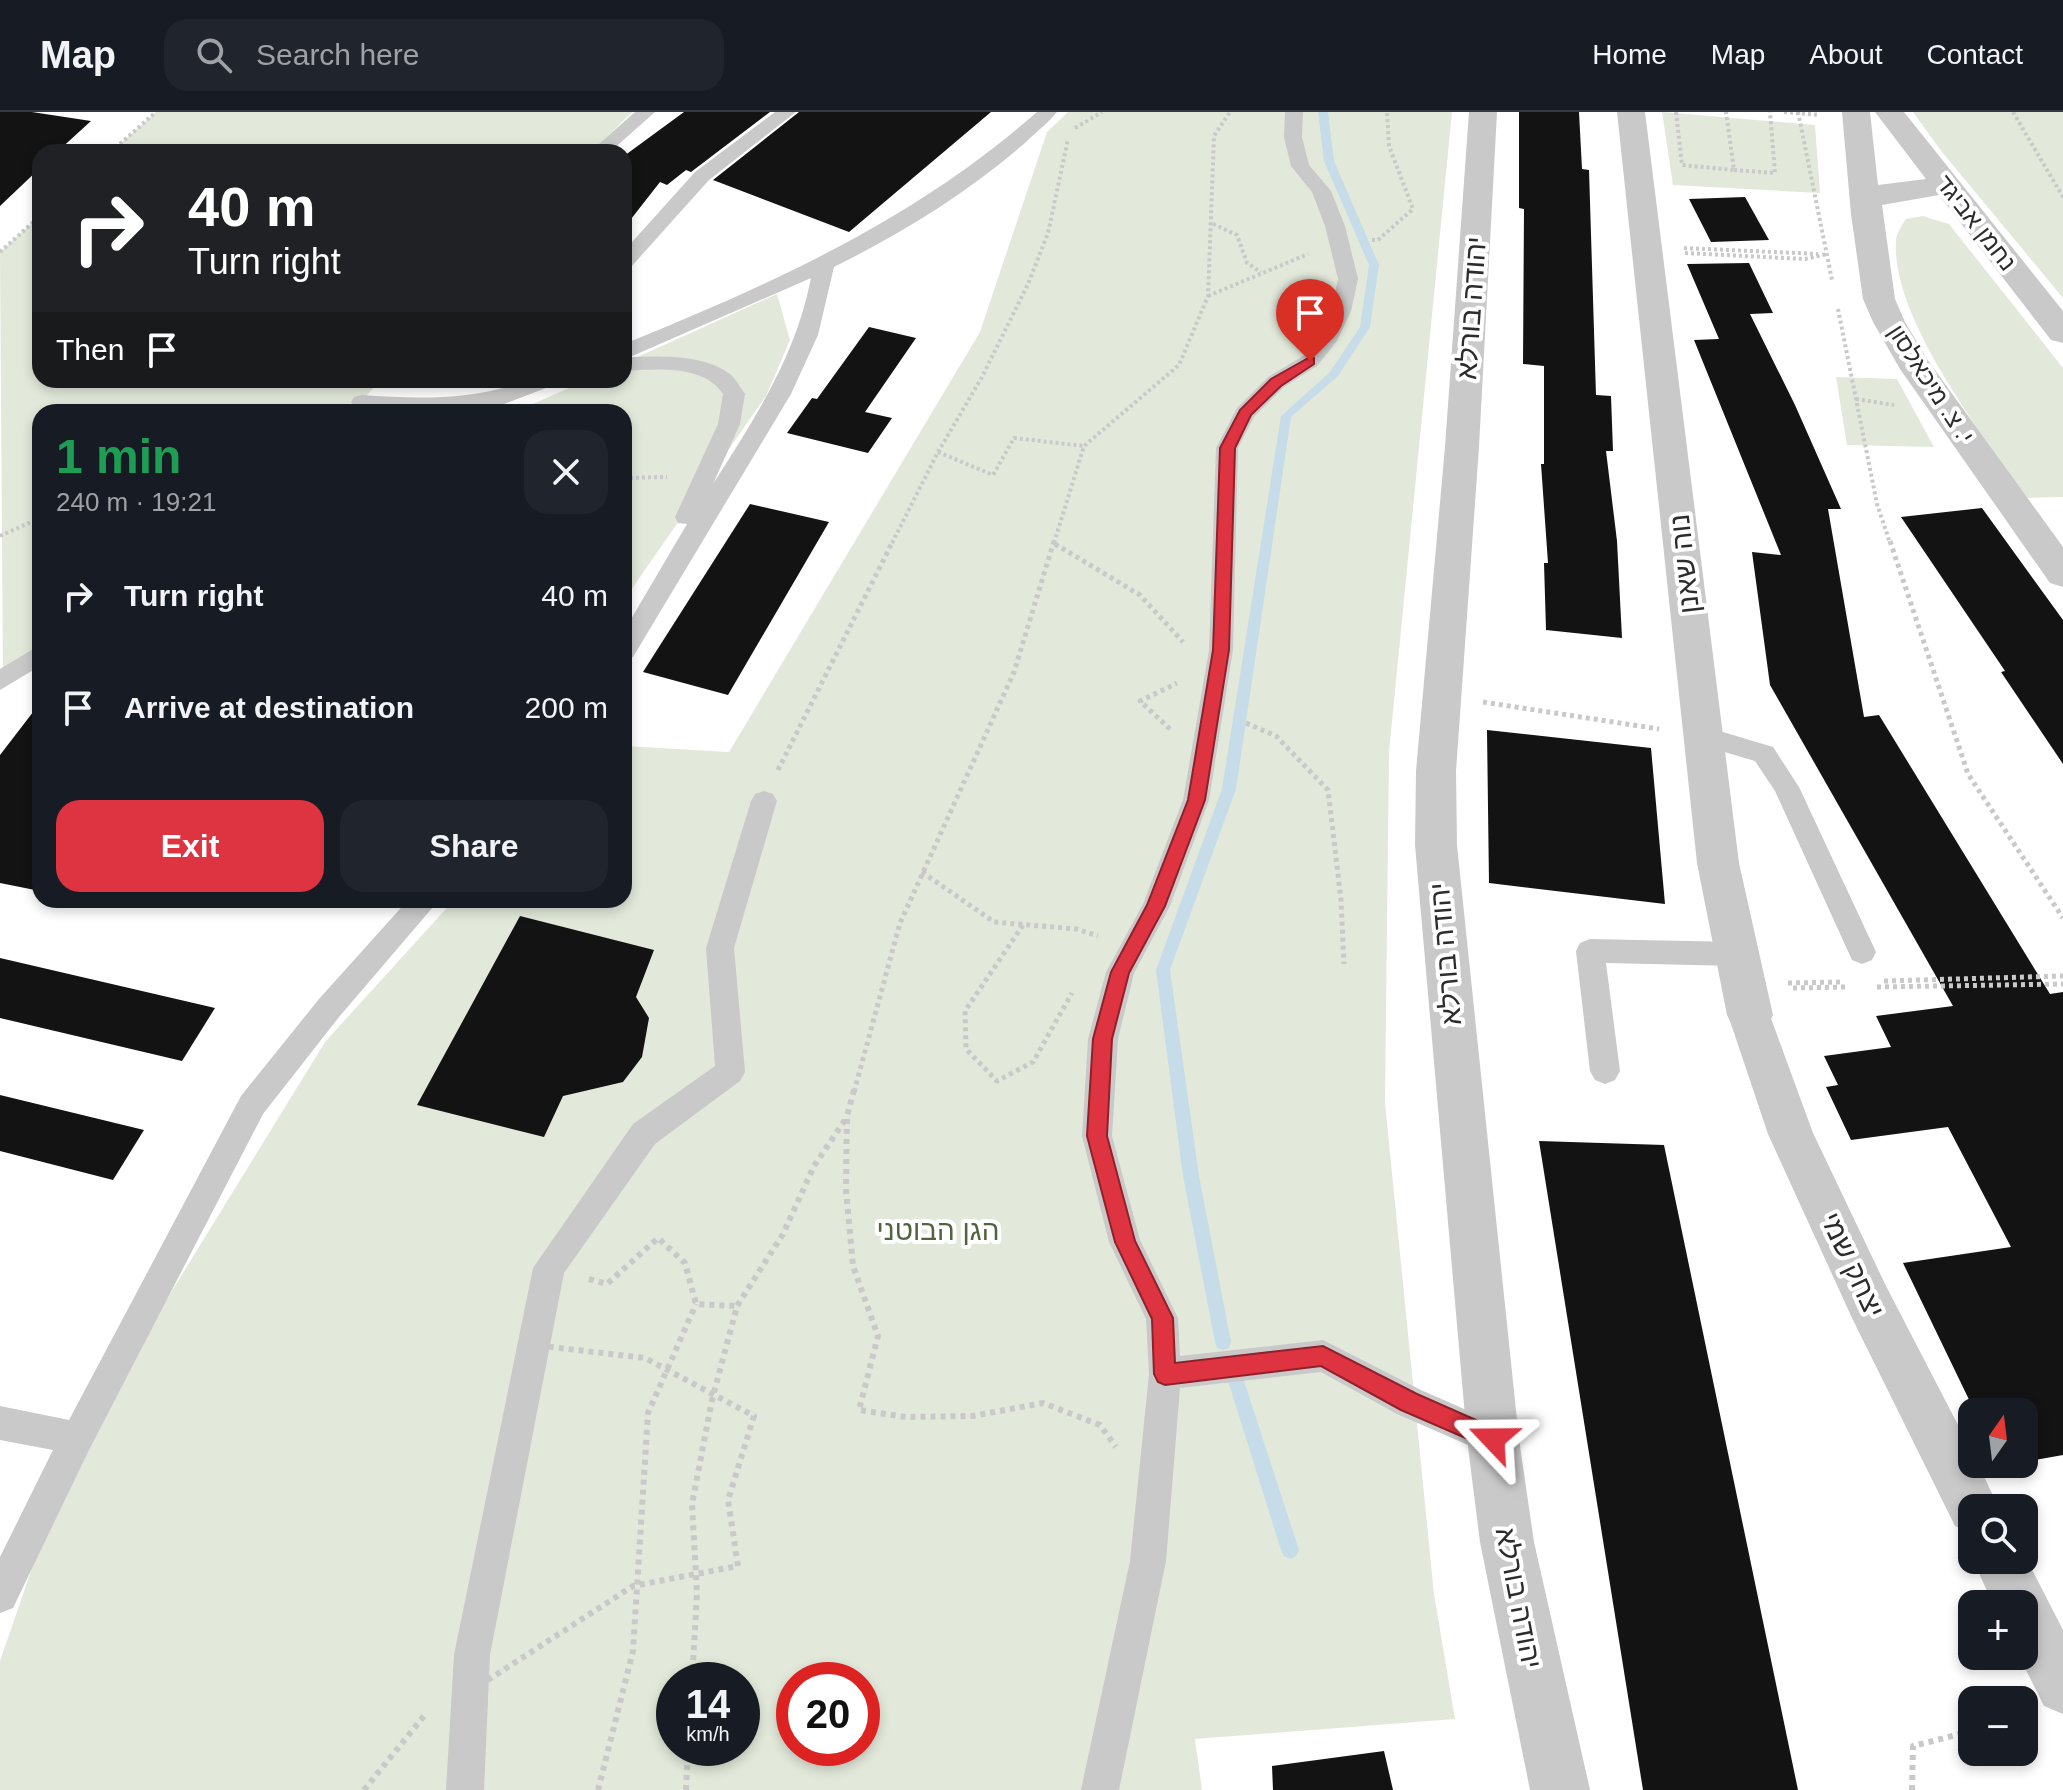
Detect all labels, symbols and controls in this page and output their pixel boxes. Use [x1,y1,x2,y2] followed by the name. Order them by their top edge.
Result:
[164,19,724,91] search box
[192,33,236,77] icon: search
[40,34,116,76] text: Map
[256,38,419,71] text: Search here
[1592,39,1667,70] text: Home
[1711,39,1765,70] text: Map
[1809,39,1883,70] text: About
[1927,39,2023,70] text: Contact
[1931,170,2022,276] street label: נחמן אביגד
[188,175,316,238] text: 40 m
[56,176,160,280] icon: right
[1451,235,1492,381] street label: יהודה בורלא
[188,241,341,282] text: Turn right
[1276,279,1344,361] pin
[1288,291,1332,335] icon: arrive
[1883,319,1980,448] street label: י. צ. מיכאלסון
[140,328,184,372] icon: arrive
[56,333,124,366] text: Then
[56,430,181,483] text: 1 min
[524,430,608,514] button: close
[56,487,216,517] text: 240 m · 19:21
[1664,513,1705,615] street label: נוה שאנן
[56,574,100,618] icon: right
[124,579,263,612] text: Turn right
[541,579,608,612] text: 40 m
[56,686,100,730] icon: arrive
[124,691,414,724] text: Arrive at destination
[525,691,608,724] text: 200 m
[56,800,324,892] button: Exit
[340,800,608,892] button: Share
[1424,881,1467,1027] street label: יהודה בורלא
[1815,1208,1890,1323] street label: יצחק שמי
[877,1215,999,1246] park label: הגן הבוטני
[1451,1397,1535,1481] position arrow
[1958,1398,2038,1478] north arrow
[1958,1398,2038,1766] map controls
[1958,1494,2038,1574] button: search
[1490,1525,1547,1671] street label: יהודה בורלא
[1958,1590,2038,1670] button: +
[776,1662,880,1766] speed limit sign: 20
[686,1682,730,1726] text: 14
[1958,1686,2038,1766] button: −
[686,1723,730,1745] text: km/h

